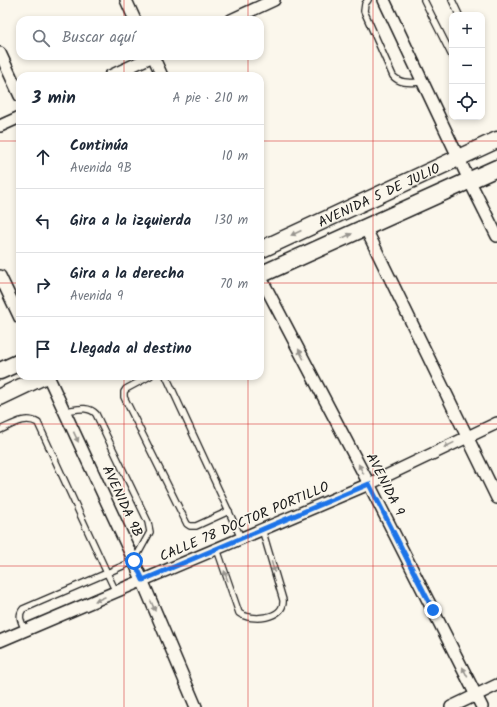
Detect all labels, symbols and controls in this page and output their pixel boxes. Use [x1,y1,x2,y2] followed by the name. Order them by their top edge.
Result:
[449,12,485,120] map controls
[449,12,485,48] button: +
[16,16,264,60] search box
[62,26,135,50] text: Buscar aquí
[30,27,52,49] icon: search
[449,48,485,84] button: −
[449,84,485,120] button: locate
[32,85,76,112] text: 3 min
[173,88,248,109] text: A pie · 210 m
[70,134,128,158] text: Continúa
[32,146,54,168] icon: ahead
[222,146,248,167] text: 10 m
[70,158,132,179] text: Avenida 9B
[314,158,444,234] street label: AVENIDA 5 DE JULIO
[70,209,191,233] text: Gira a la izquierda
[32,210,54,232] icon: left
[214,210,248,231] text: 130 m
[291,230,302,236] one-way arrow
[341,233,352,239] one-way arrow
[70,262,184,286] text: Gira a la derecha
[32,274,54,296] icon: right
[220,274,248,295] text: 70 m
[70,286,123,307] text: Avenida 9
[70,337,192,361] text: Llegada al destino
[32,338,54,360] icon: arrive
[298,348,304,360] one-way arrow
[73,431,79,442] one-way arrow
[443,442,455,448] one-way arrow
[360,449,410,520] street label: AVENIDA 9
[96,462,148,541] street label: AVENIDA 9B
[358,463,364,475] one-way arrow
[156,476,333,568] street label: CALLE 78 DOCTOR PORTILLO
[125,552,143,570] route start
[270,561,276,573] one-way arrow
[223,570,229,582] one-way arrow
[93,597,105,603] one-way arrow
[151,600,157,612] one-way arrow
[424,601,442,619] route end
[462,666,468,678] one-way arrow

